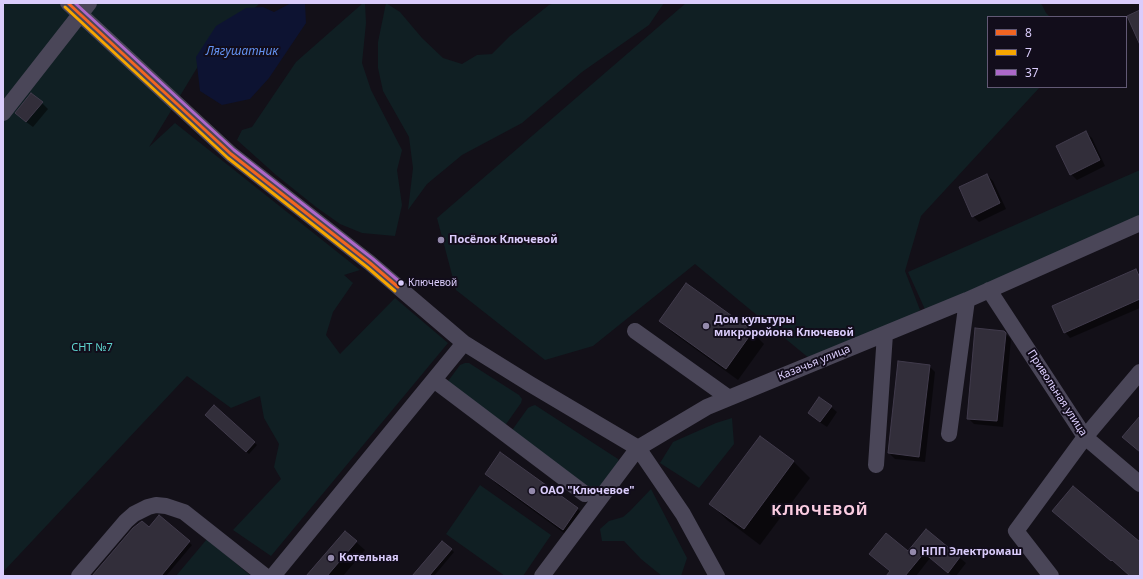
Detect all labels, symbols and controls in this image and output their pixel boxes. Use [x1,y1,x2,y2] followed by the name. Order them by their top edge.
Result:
[987,16,1127,88] legend
[1025,24,1032,41] text: 8
[1025,44,1032,61] text: 7
[206,45,278,59] water label: Лягушатник
[1025,64,1039,81] text: 37
[449,233,558,247] place label: Посёлок Ключевой
[436,235,446,245] marker: Посёлок Ключевой
[408,277,457,289] place label: Ключевой
[396,278,406,288] marker: Ключевой
[714,313,854,339] place label: Дом культуры микроройона Ключевой
[701,321,711,331] marker: Дом культуры микроройона Ключевой
[71,341,113,355] park label: СНТ №7
[776,342,852,384] street label: Казачья улица
[1024,347,1090,439] street label: Привольная улица
[540,484,635,498] place label: ОАО "Ключевое"
[527,486,537,496] marker: ОАО "Ключевое"
[771,502,869,520] district label: КЛЮЧЕВОЙ
[921,545,1022,559] place label: НПП Электромаш
[908,547,918,557] marker: НПП Электромаш
[339,551,399,565] place label: Котельная
[326,553,336,563] marker: Котельная

